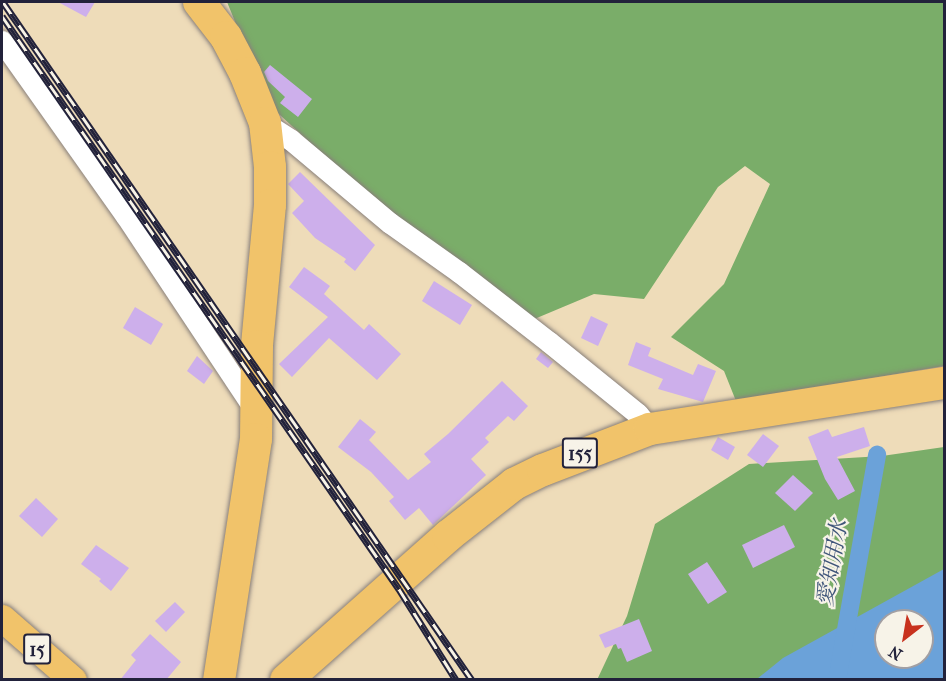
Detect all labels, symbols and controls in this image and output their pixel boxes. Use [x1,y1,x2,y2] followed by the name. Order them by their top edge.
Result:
[560,436,600,470] road number: 155
[812,517,854,609] water label: 愛知用水
[874,609,934,669] north arrow
[22,632,52,666] road number: 15
[885,642,906,664] text: N

